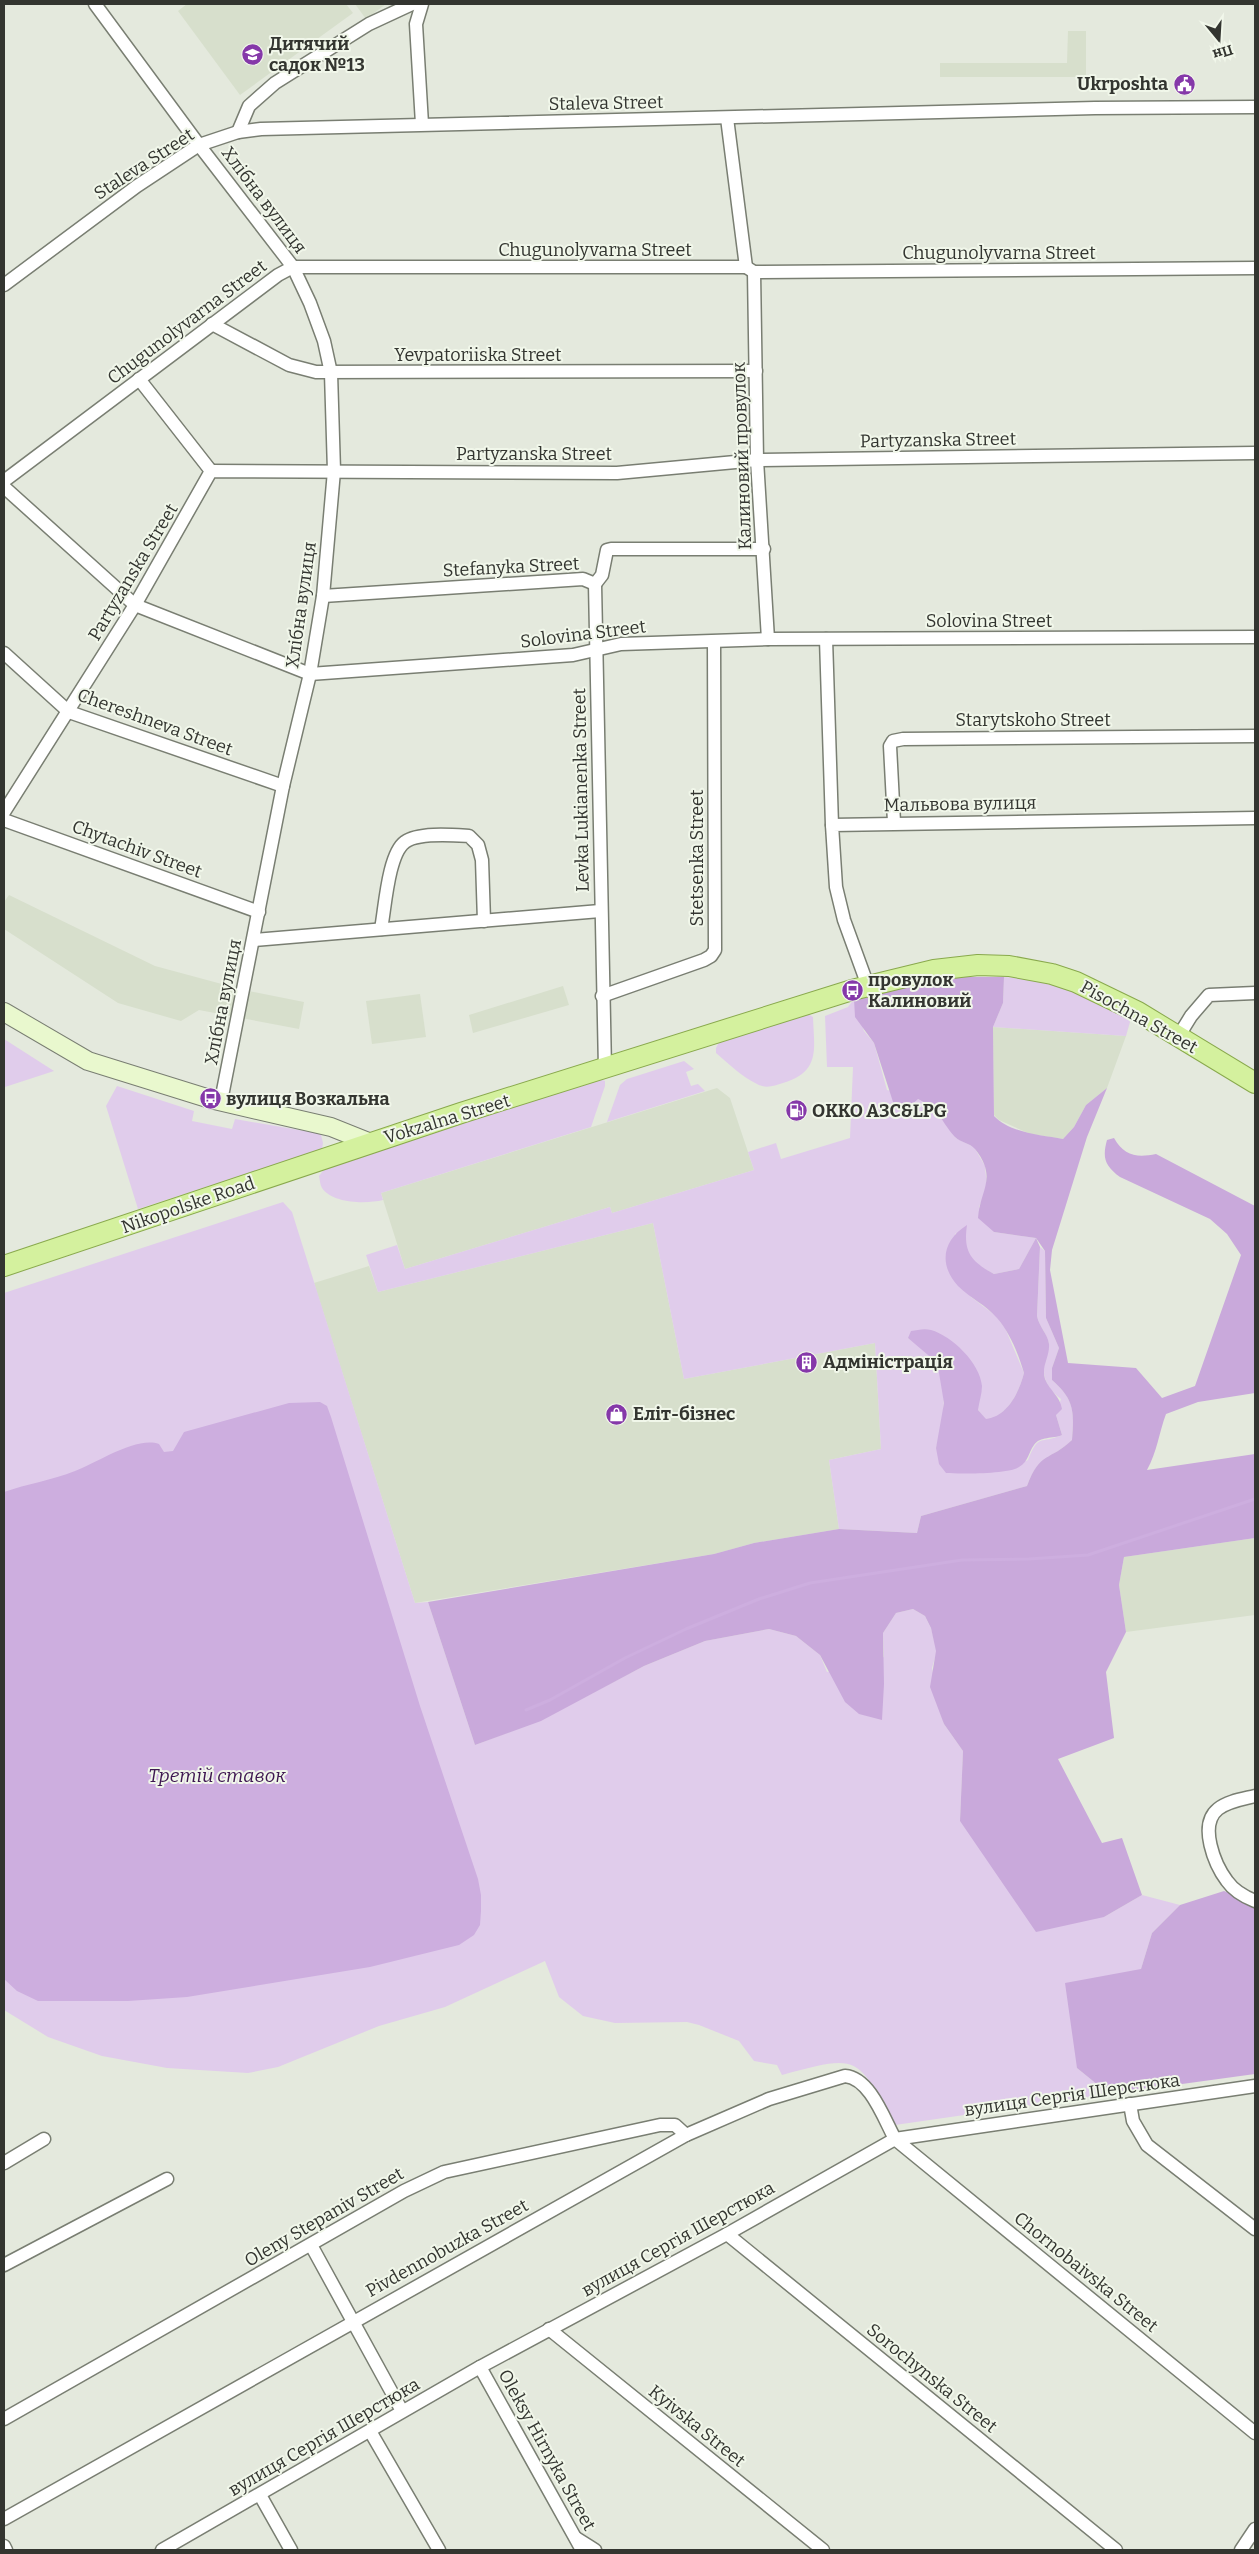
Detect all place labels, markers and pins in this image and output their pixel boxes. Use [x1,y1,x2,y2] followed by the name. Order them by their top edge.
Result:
[269,33,365,76] place label: Дитячий садок №13
[241,42,265,66] school or university icon: Дитячий садок №13
[1172,72,1196,96] public building icon: Ukrposhta
[1077,73,1168,95] place label: Ukrposhta
[868,969,971,1012] place label: провулок Калиновий
[840,978,864,1002] bus stop icon: провулок Калиновий
[198,1087,222,1111] bus stop icon: вулиця Возкальна
[226,1088,390,1110] place label: вулиця Возкальна
[784,1099,808,1123] fuel station icon: ОККО АЗС&LPG
[812,1100,947,1122] place label: ОККО АЗС&LPG
[795,1350,819,1374] building icon: Адміністрація
[823,1351,953,1373] place label: Адміністрація
[605,1402,629,1426] shop icon: Еліт-бізнес
[633,1403,735,1425] place label: Еліт-бізнес

